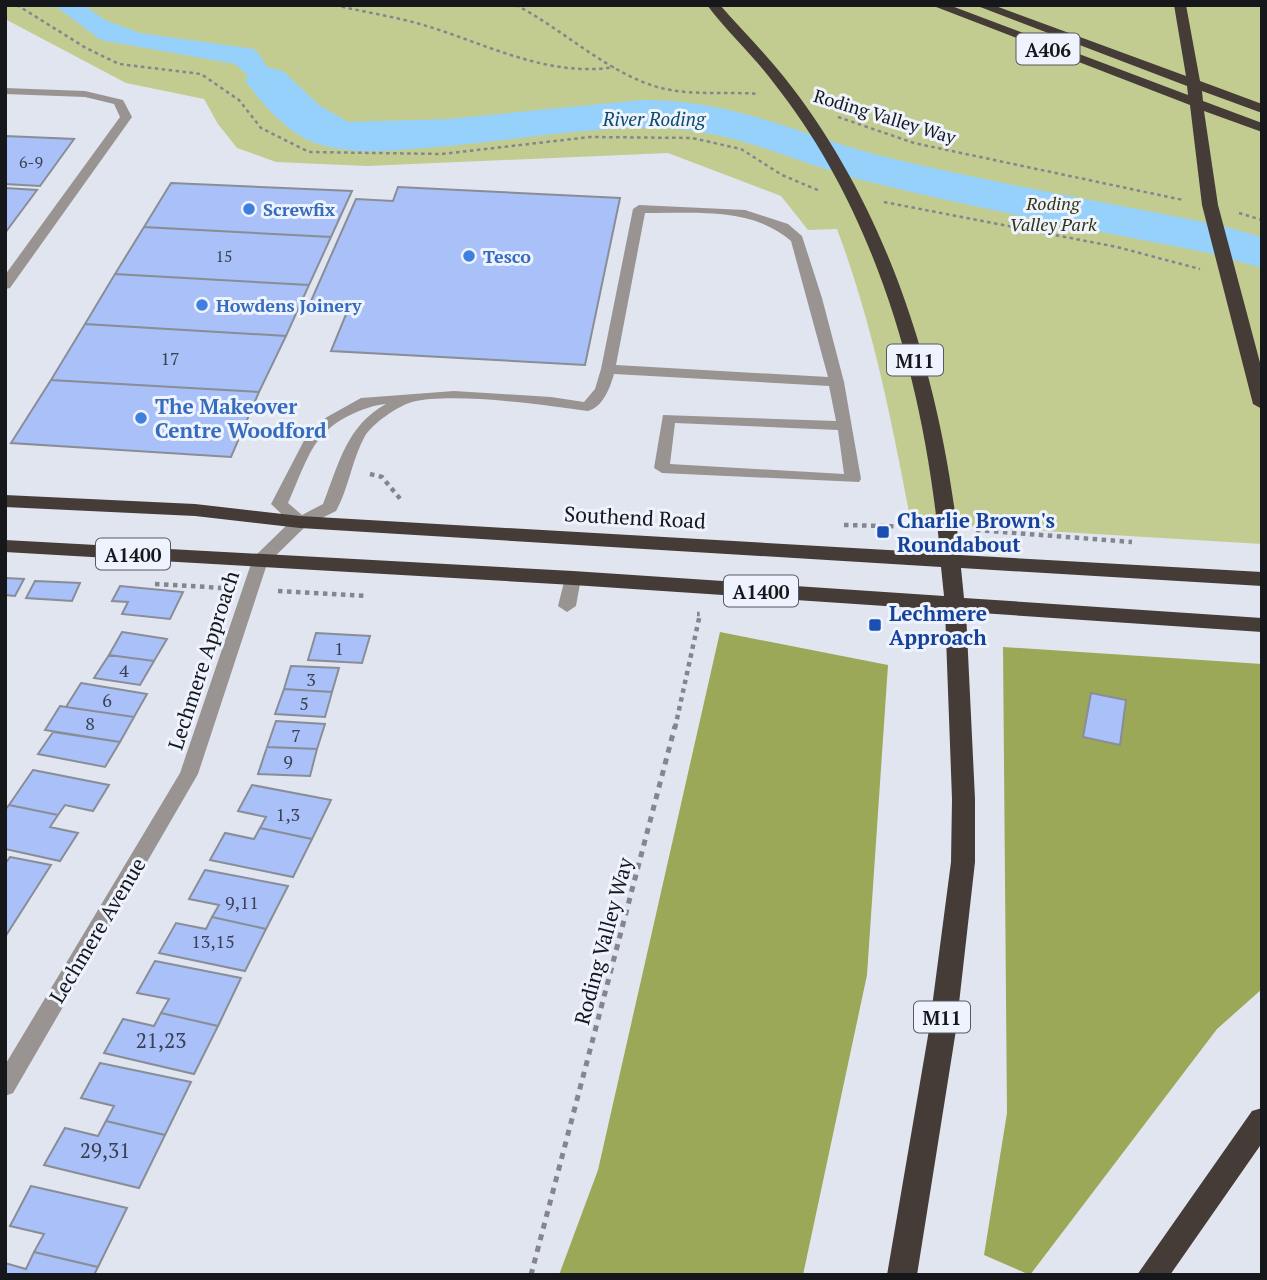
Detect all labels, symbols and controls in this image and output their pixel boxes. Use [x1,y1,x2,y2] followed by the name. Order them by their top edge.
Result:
[1016,34,1080,64] road number: A406
[811,83,960,149] street label: Roding Valley Way
[602,106,707,131] water label: River Roding
[19,151,43,173] house number: 6-9
[1009,191,1097,236] park label: Roding Valley Park
[263,197,335,221] place label: Screwfix
[241,201,257,217] marker: Screwfix
[483,244,531,268] place label: Tesco
[215,245,233,267] house number: 15
[461,248,477,264] marker: Tesco
[216,293,362,317] place label: Howdens Joinery
[194,297,210,313] marker: Howdens Joinery
[887,344,943,376] road number: M11
[160,346,180,370] house number: 17
[155,392,327,444] place label: The Makeover Centre Woodford
[133,410,149,426] marker: The Makeover Centre Woodford
[564,499,707,535] street label: Southend Road
[897,506,1055,558] place label: Charlie Brown's Roundabout
[875,524,891,540] marker: Charlie Brown's Roundabout
[96,538,170,569] road number: A1400
[161,567,245,753] street label: Lechmere Approach
[724,576,798,606] road number: A1400
[889,599,987,651] place label: Lechmere Approach
[867,617,883,633] marker: Lechmere Approach
[334,636,344,660] house number: 1
[119,658,129,682] house number: 4
[306,667,316,691] house number: 3
[102,688,112,712] house number: 6
[299,691,309,715] house number: 5
[85,711,95,735] house number: 8
[291,723,301,747] house number: 7
[283,749,293,773] house number: 9
[276,802,300,826] house number: 1,3
[43,852,151,1008] street label: Lechmere Avenue
[567,854,639,1028] street label: Roding Valley Way
[225,890,259,914] house number: 9,11
[191,929,235,953] house number: 13,15
[914,1001,970,1032] road number: M11
[136,1026,186,1054] house number: 21,23
[80,1136,130,1164] house number: 29,31

